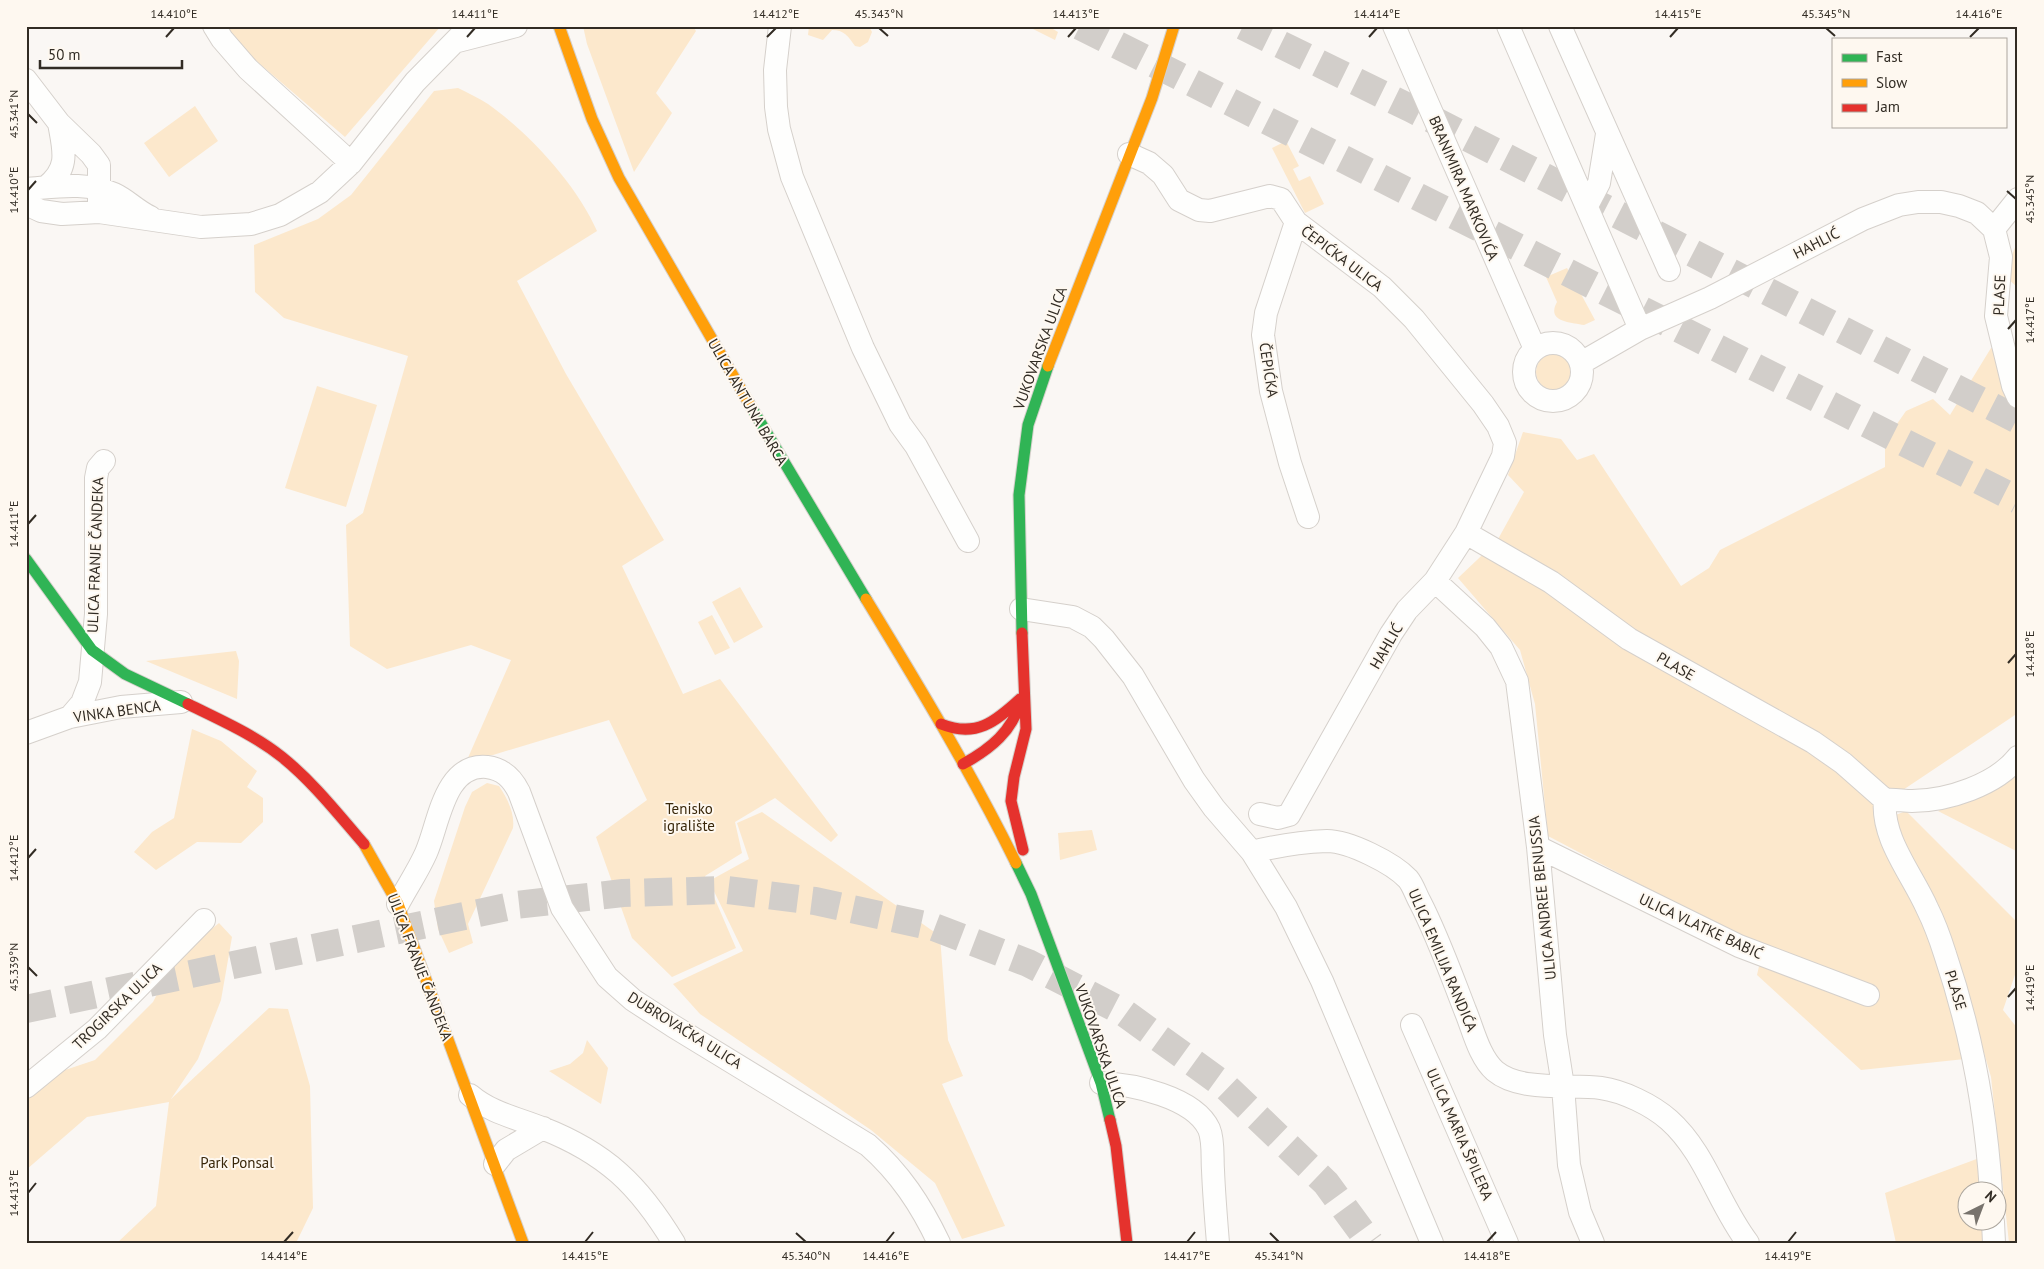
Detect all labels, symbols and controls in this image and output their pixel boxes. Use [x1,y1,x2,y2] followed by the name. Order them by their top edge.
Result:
[151,6,197,21] text: 14.410°E
[452,6,498,21] text: 14.411°E
[753,6,799,21] text: 14.412°E
[855,6,903,21] text: 45.343°N
[1053,6,1099,21] text: 14.413°E
[1354,6,1400,21] text: 14.414°E
[1655,6,1701,21] text: 14.415°E
[1802,6,1850,21] text: 45.345°N
[1956,6,2002,21] text: 14.416°E
[40,38,182,70] scale bar
[1832,38,2006,128] legend
[48,45,81,64] text: 50 m
[1876,47,1903,66] text: Fast
[1876,73,1907,92] text: Slow
[6,90,21,138] text: 45.341°N
[1875,97,1900,116] text: Jam
[1425,113,1503,263] street label: BRANIMIRA MARKOVIĆA
[6,167,21,213] text: 14.410°E
[2022,175,2037,223] text: 45.345°N
[1297,221,1387,295] street label: ČEPIĆKA ULICA
[1790,223,1842,263] street label: HAHLIĆ
[1989,274,2009,316] street label: PLASE
[1009,284,1071,413] street label: VUKOVARSKA ULICA
[2022,297,2037,343] text: 14.417°E
[704,335,792,469] street label: ULICA ANTUNA BARCA
[1255,341,1283,399] street label: ČEPIĆKA
[83,476,107,633] street label: ULICA FRANJE ČANDEKA
[6,501,21,547] text: 14.411°E
[1365,620,1407,672] street label: HAHLIĆ
[2022,631,2037,677] text: 14.418°E
[1653,648,1699,684] street label: PLASE
[71,695,162,727] street label: VINKA BENCA
[663,799,715,835] park label: Tenisko igralište
[1524,815,1560,981] street label: ULICA ANDREE BENUSSIA
[6,835,21,881] text: 14.412°E
[1404,886,1482,1035] street label: ULICA EMILIJA RANDIĆA
[1636,889,1766,963] street label: ULICA VLATKE BABIĆ
[383,891,457,1043] street label: ULICA FRANJE ČANDEKA
[6,943,21,991] text: 45.339°N
[68,958,166,1053] street label: TROGIRSKA ULICA
[2022,965,2037,1011] text: 14.419°E
[1941,968,1971,1012] street label: PLASE
[1071,981,1131,1111] street label: VUKOVARSKA ULICA
[624,987,746,1073] street label: DUBROVAČKA ULICA
[1422,1065,1498,1203] street label: ULICA MARIA ŠPILERA
[200,1153,274,1172] park label: Park Ponsal
[6,1170,21,1216] text: 14.413°E
[1956,1182,2006,1232] north arrow
[1981,1187,2000,1206] text: N
[261,1248,307,1263] text: 14.414°E
[562,1248,608,1263] text: 14.415°E
[782,1248,830,1263] text: 45.340°N
[863,1248,909,1263] text: 14.416°E
[1164,1248,1210,1263] text: 14.417°E
[1255,1248,1303,1263] text: 45.341°N
[1464,1248,1510,1263] text: 14.418°E
[1765,1248,1811,1263] text: 14.419°E

